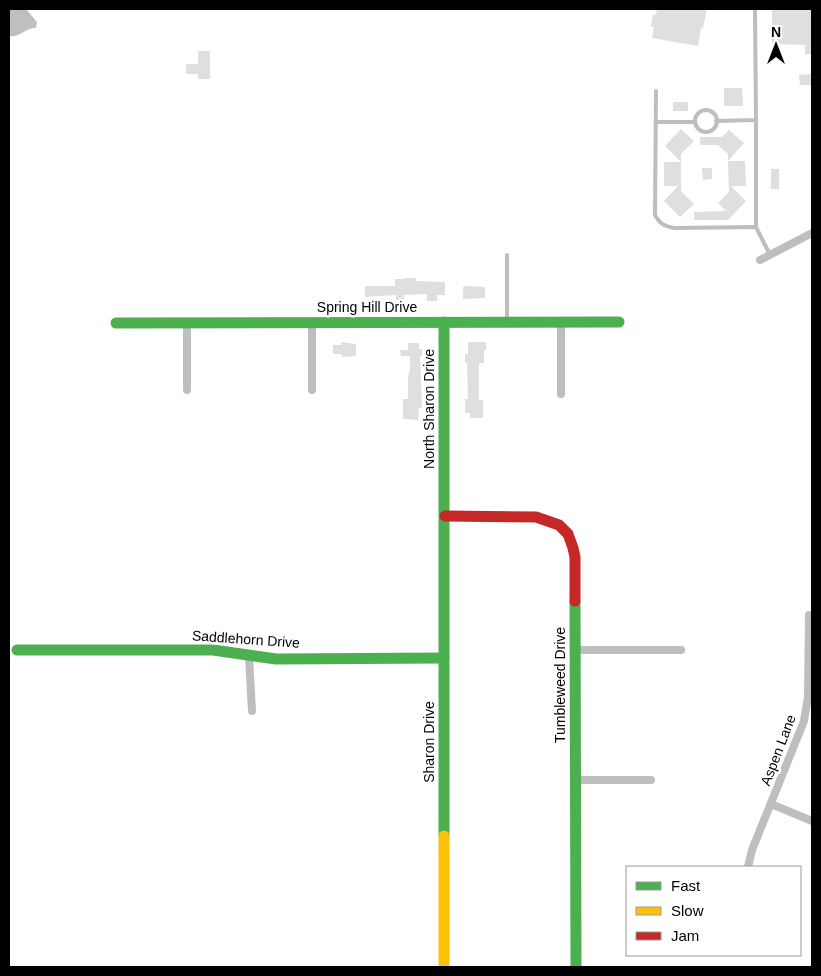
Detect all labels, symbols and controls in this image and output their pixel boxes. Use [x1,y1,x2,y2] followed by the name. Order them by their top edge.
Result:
[751,20,801,70] north arrow
[771,24,781,40] text: N
[317,299,417,315] street label: Spring Hill Drive
[421,349,437,469] street label: North Sharon Drive
[191,627,301,651] street label: Saddlehorn Drive
[552,627,568,743] street label: Tumbleweed Drive
[421,701,437,783] street label: Sharon Drive
[757,712,799,788] street label: Aspen Lane
[626,866,801,956] legend
[671,877,701,894] text: Fast
[671,902,704,919] text: Slow
[671,927,699,944] text: Jam

